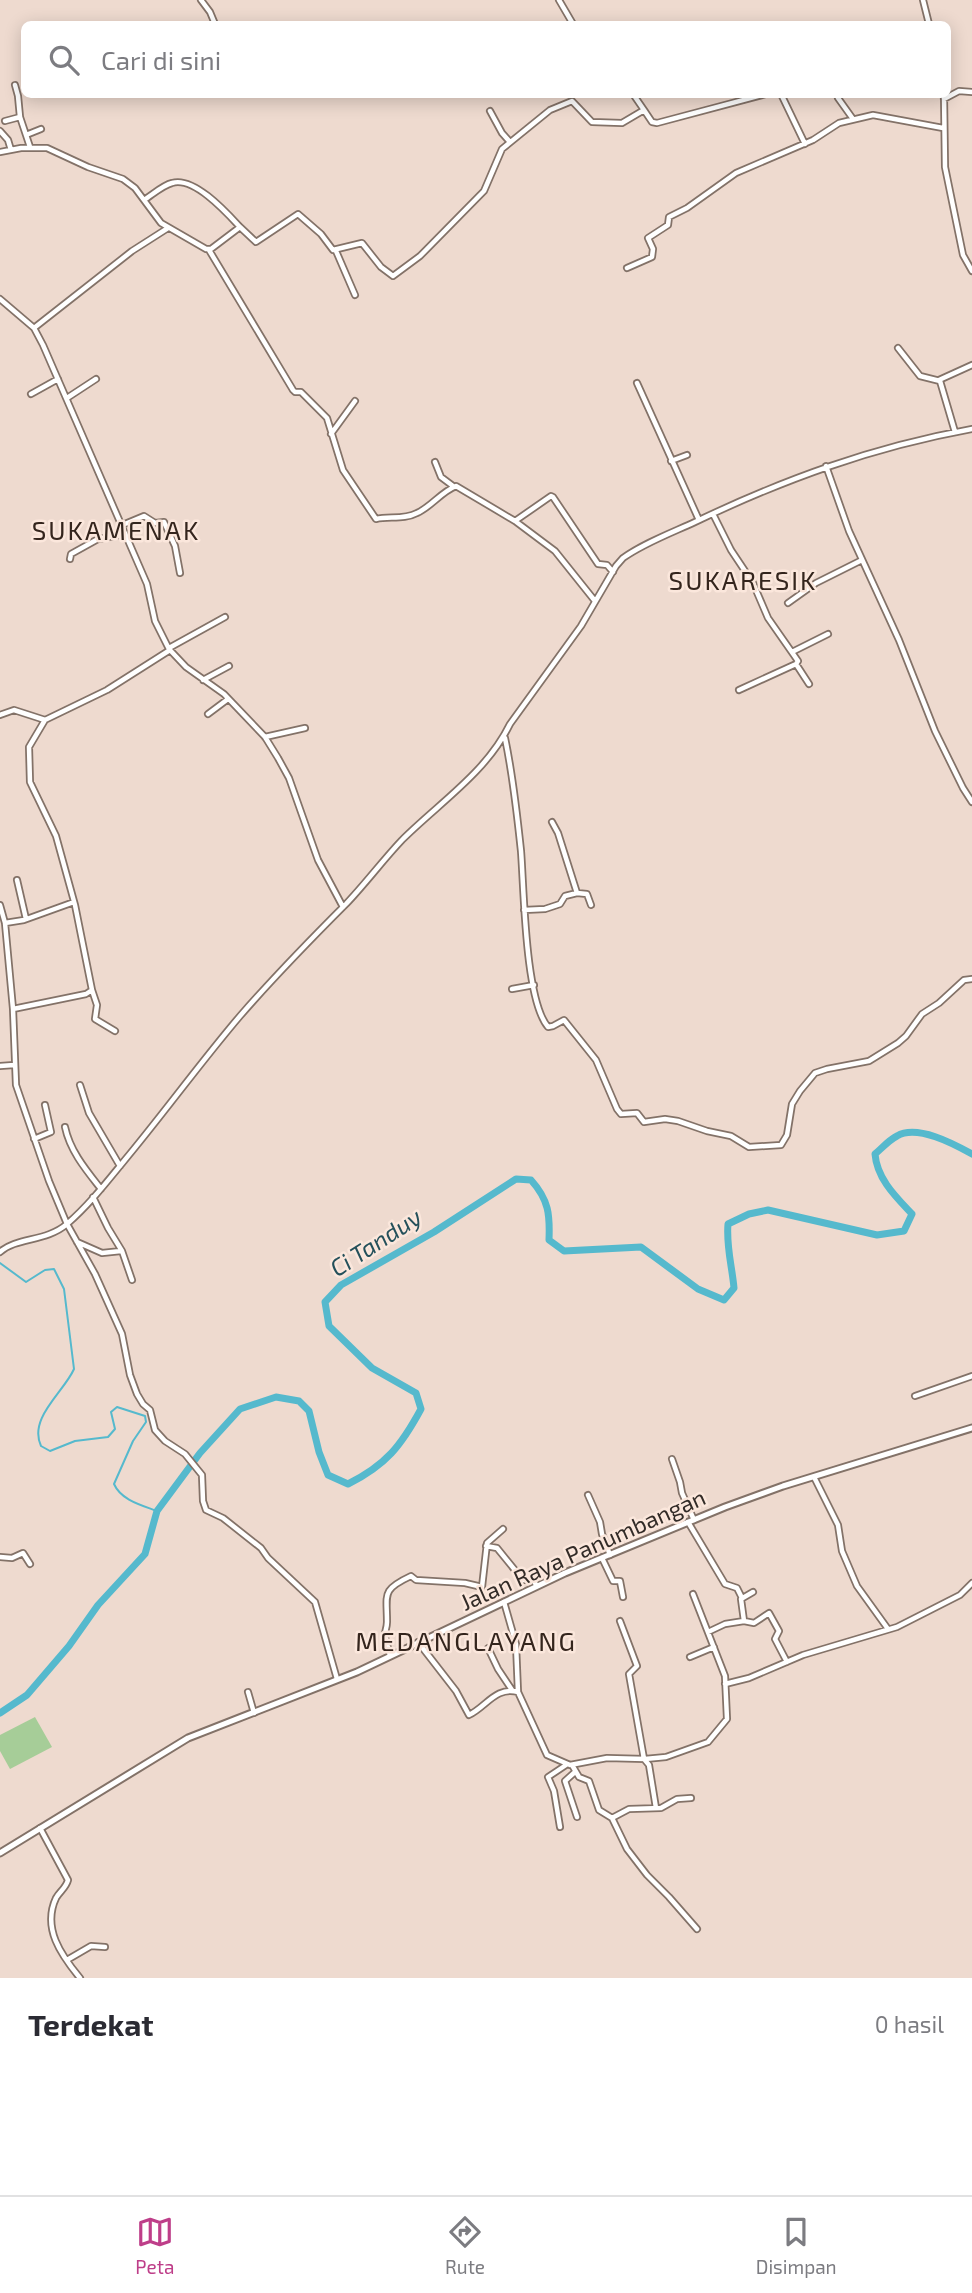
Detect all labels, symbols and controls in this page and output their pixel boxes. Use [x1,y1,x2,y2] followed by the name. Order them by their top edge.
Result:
[21,21,951,98] search box
[45,41,83,79] icon: search
[101,44,221,75] text: Cari di sini
[32,514,200,545] district label: SUKAMENAK
[669,564,817,595] district label: SUKARESIK
[324,1201,426,1282] water label: Ci Tanduy
[456,1482,710,1616] street label: Jalan Raya Panumbangan
[355,1625,577,1656] district label: MEDANGLAYANG
[28,2006,154,2042] text: Terdekat
[875,2010,944,2038] text: 0 hasil
[135,2213,174,2278] tab: Peta
[445,2213,485,2278] tab: Rute
[756,2213,837,2278] tab: Disimpan

